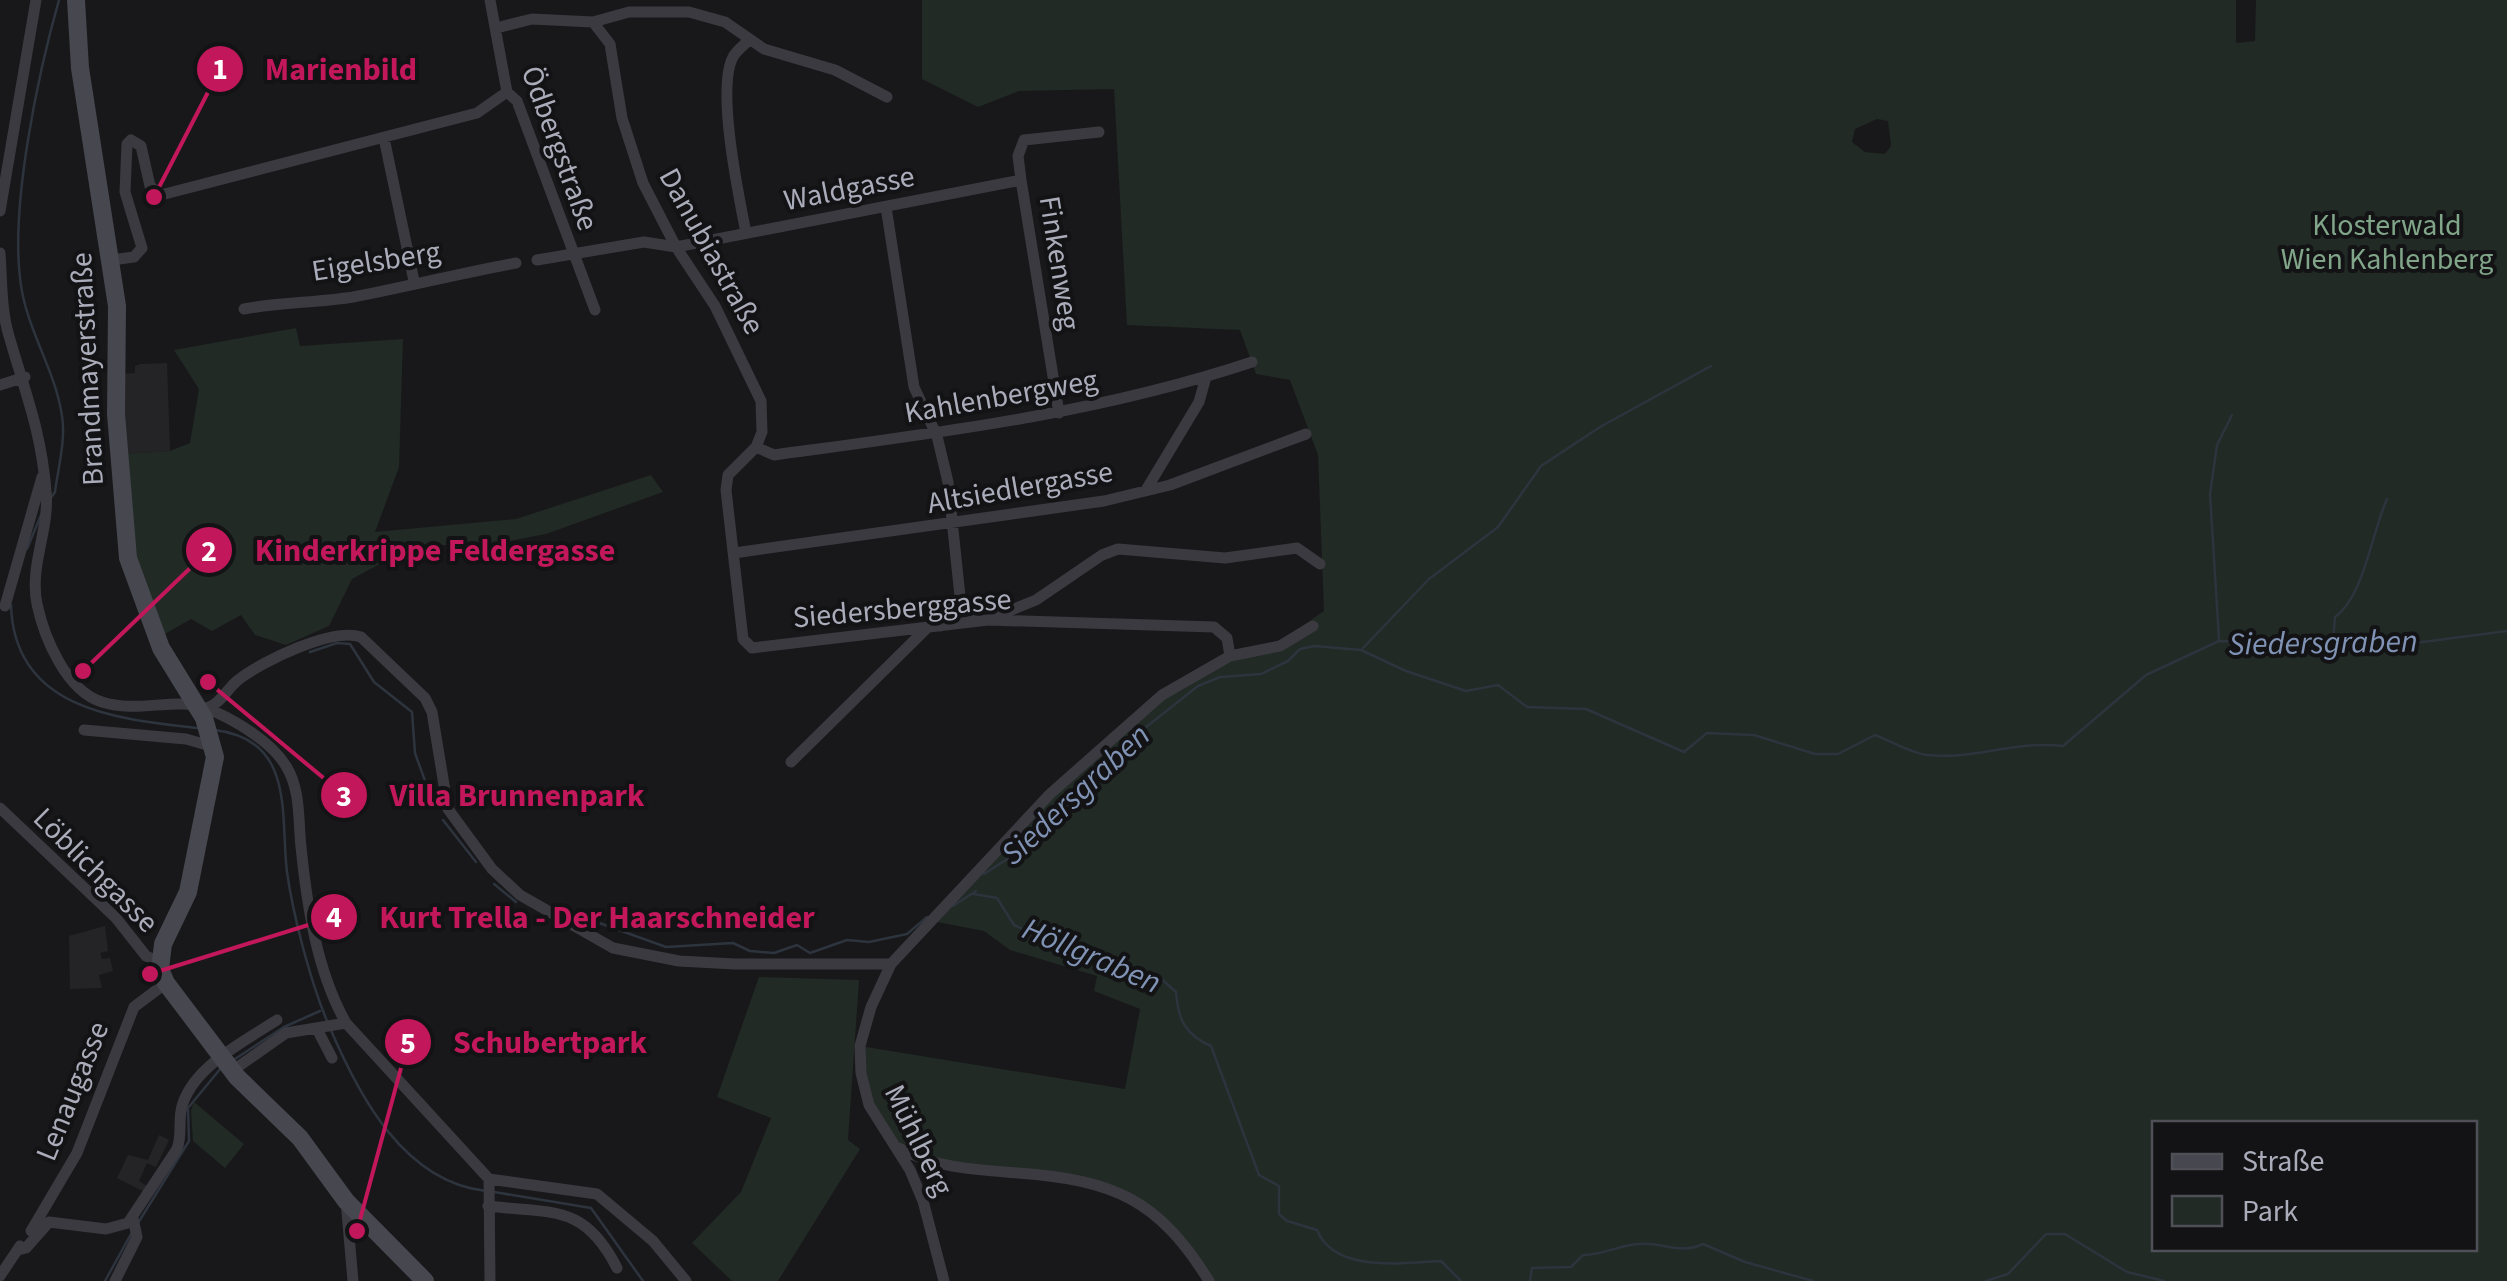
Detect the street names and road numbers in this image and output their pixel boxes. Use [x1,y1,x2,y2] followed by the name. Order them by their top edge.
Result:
[510,60,609,237] street label: Ödbergstraße
[780,155,918,222] street label: Waldgasse
[648,160,775,342] street label: Danubiastraße
[1028,193,1091,333] street label: Finkenweg
[309,230,443,293] street label: Eigelsberg
[60,251,115,487] street label: Brandmayerstraße
[901,358,1101,435] street label: Kahlenbergweg
[924,450,1116,525] street label: Altsiedlergasse
[791,578,1013,639] street label: Siedersberggasse
[23,798,168,943] street label: Löblichgasse
[25,1015,120,1167] street label: Lenaugasse
[873,1077,964,1203] street label: Mühlberg

